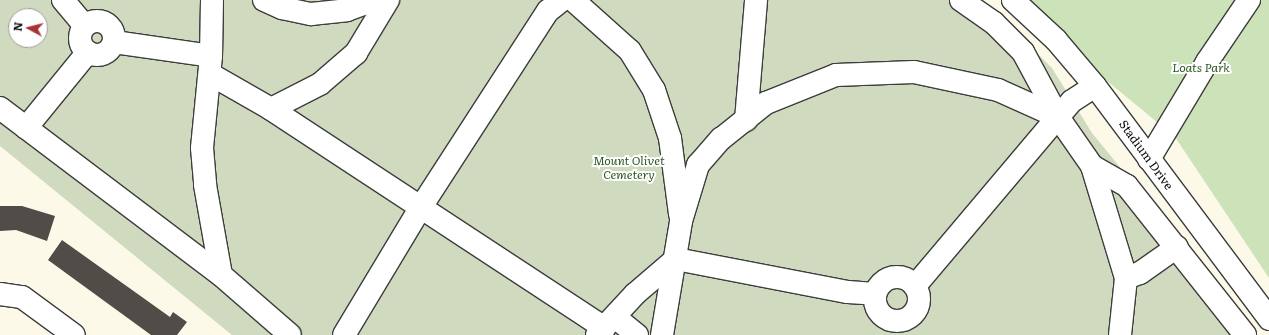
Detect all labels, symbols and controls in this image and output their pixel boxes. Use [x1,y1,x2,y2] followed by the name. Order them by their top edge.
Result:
[8,8,48,48] north arrow
[9,21,26,32] text: N
[1172,61,1230,75] park label: Loats Park
[1116,117,1176,193] street label: Stadium Drive
[593,154,665,182] park label: Mount Olivet Cemetery

